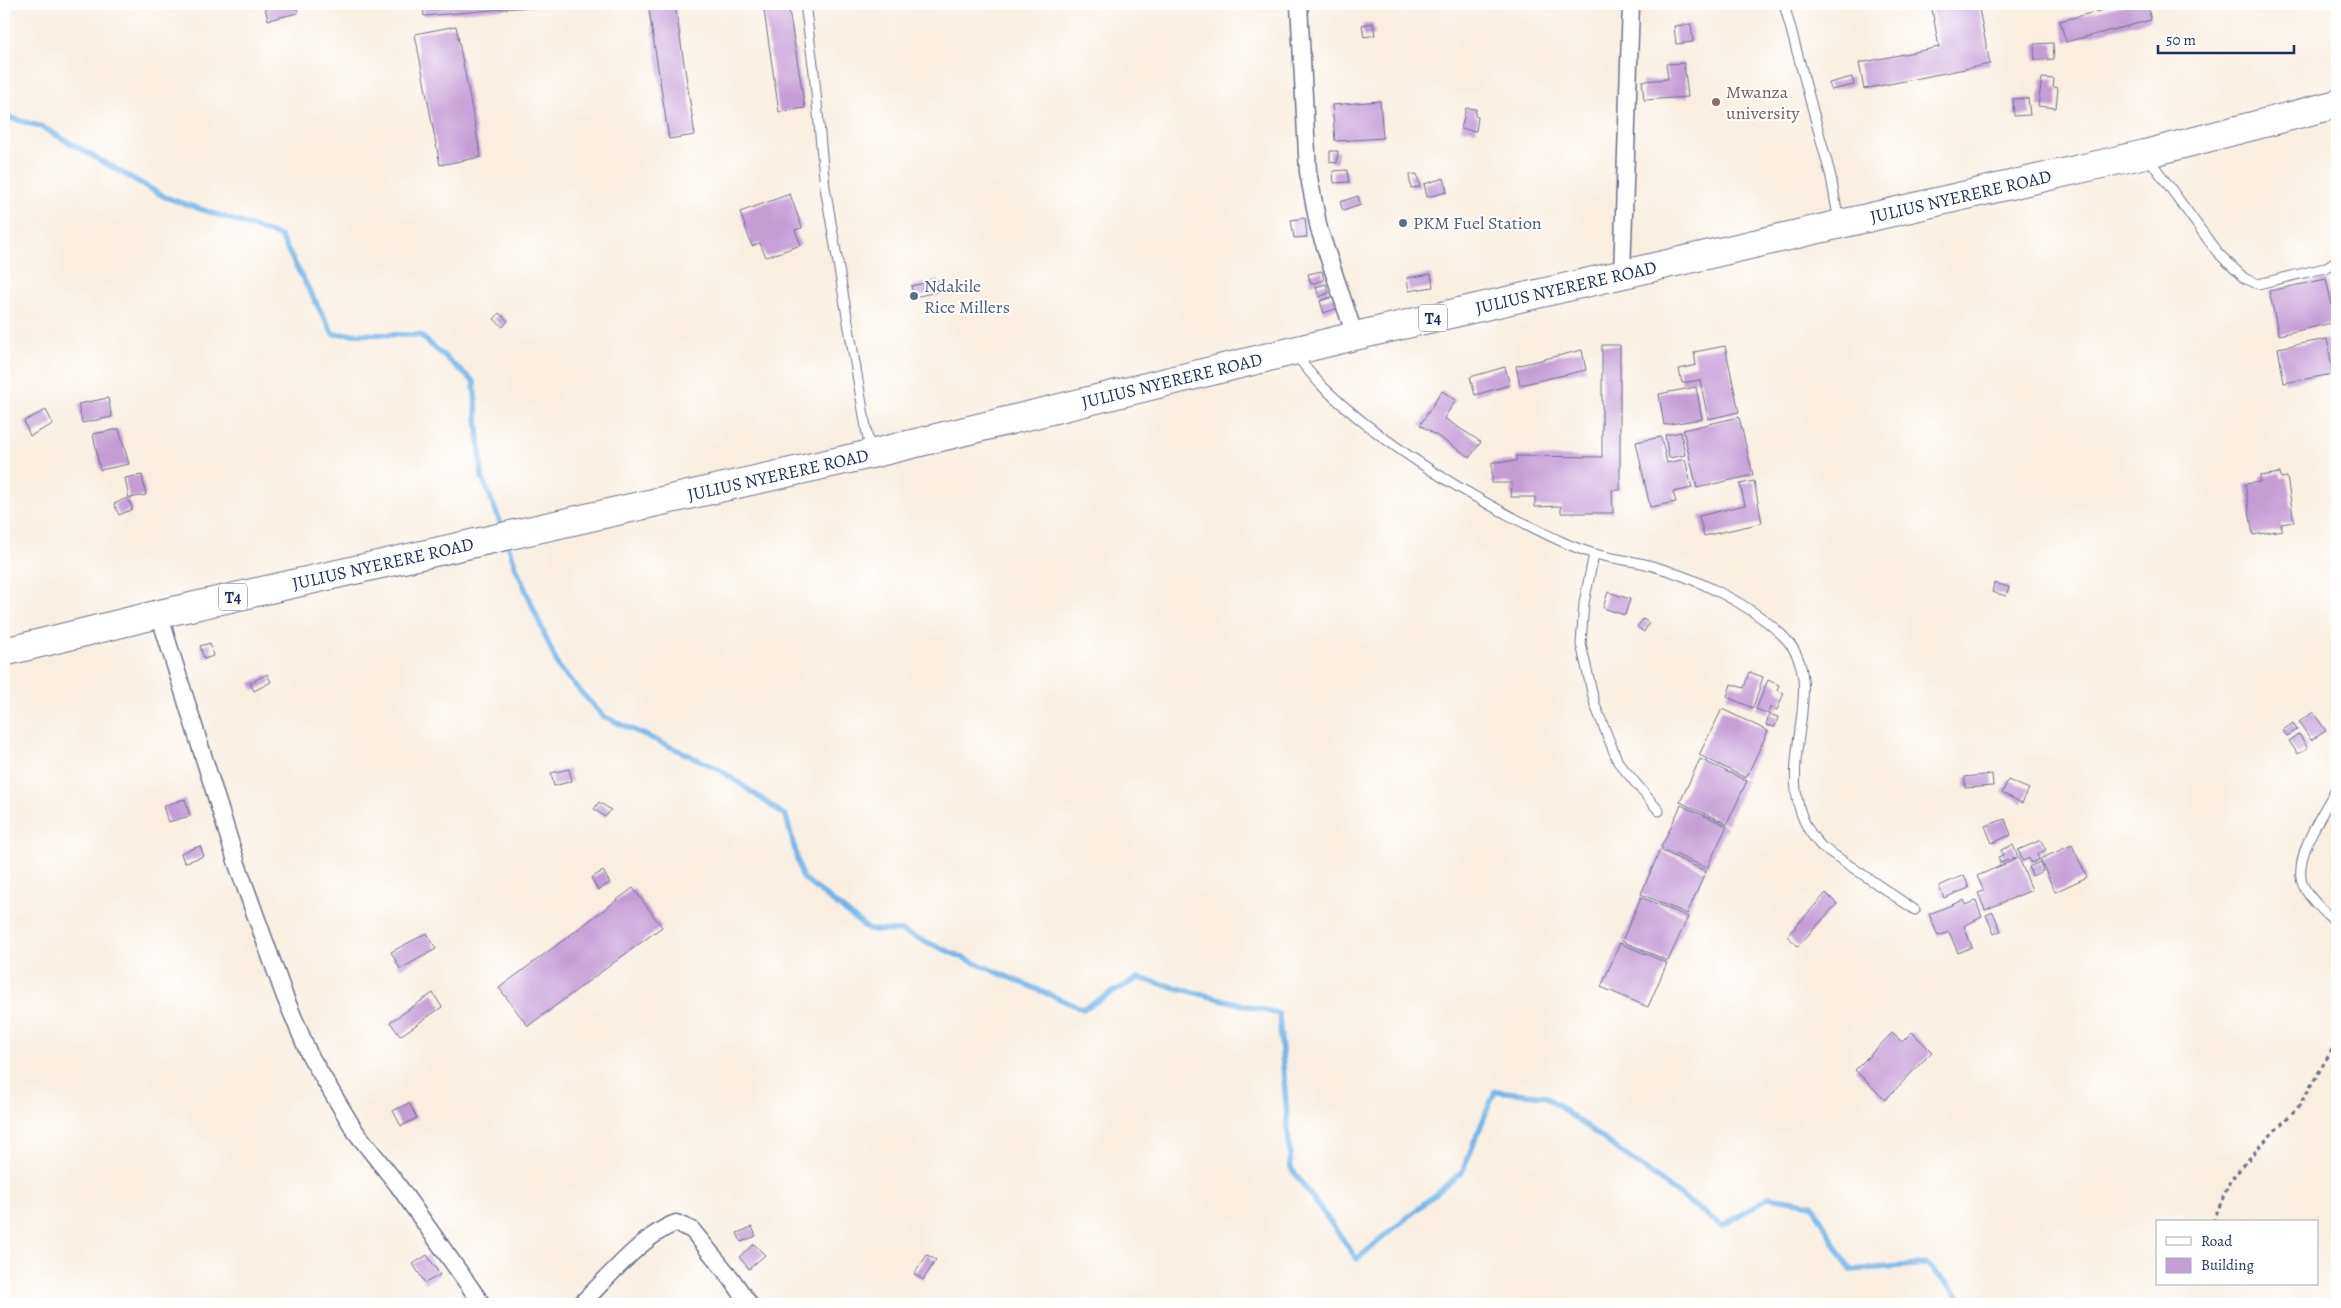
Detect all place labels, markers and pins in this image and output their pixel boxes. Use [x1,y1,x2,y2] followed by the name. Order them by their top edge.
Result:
[1726,80,1801,125] place label: Mwanza university
[1710,96,1722,108] marker: Mwanza university
[1413,211,1542,235] place label: PKM Fuel Station
[1397,217,1409,229] marker: PKM Fuel Station
[924,274,1010,319] place label: Ndakile Rice Millers
[908,290,920,302] marker: Ndakile Rice Millers

